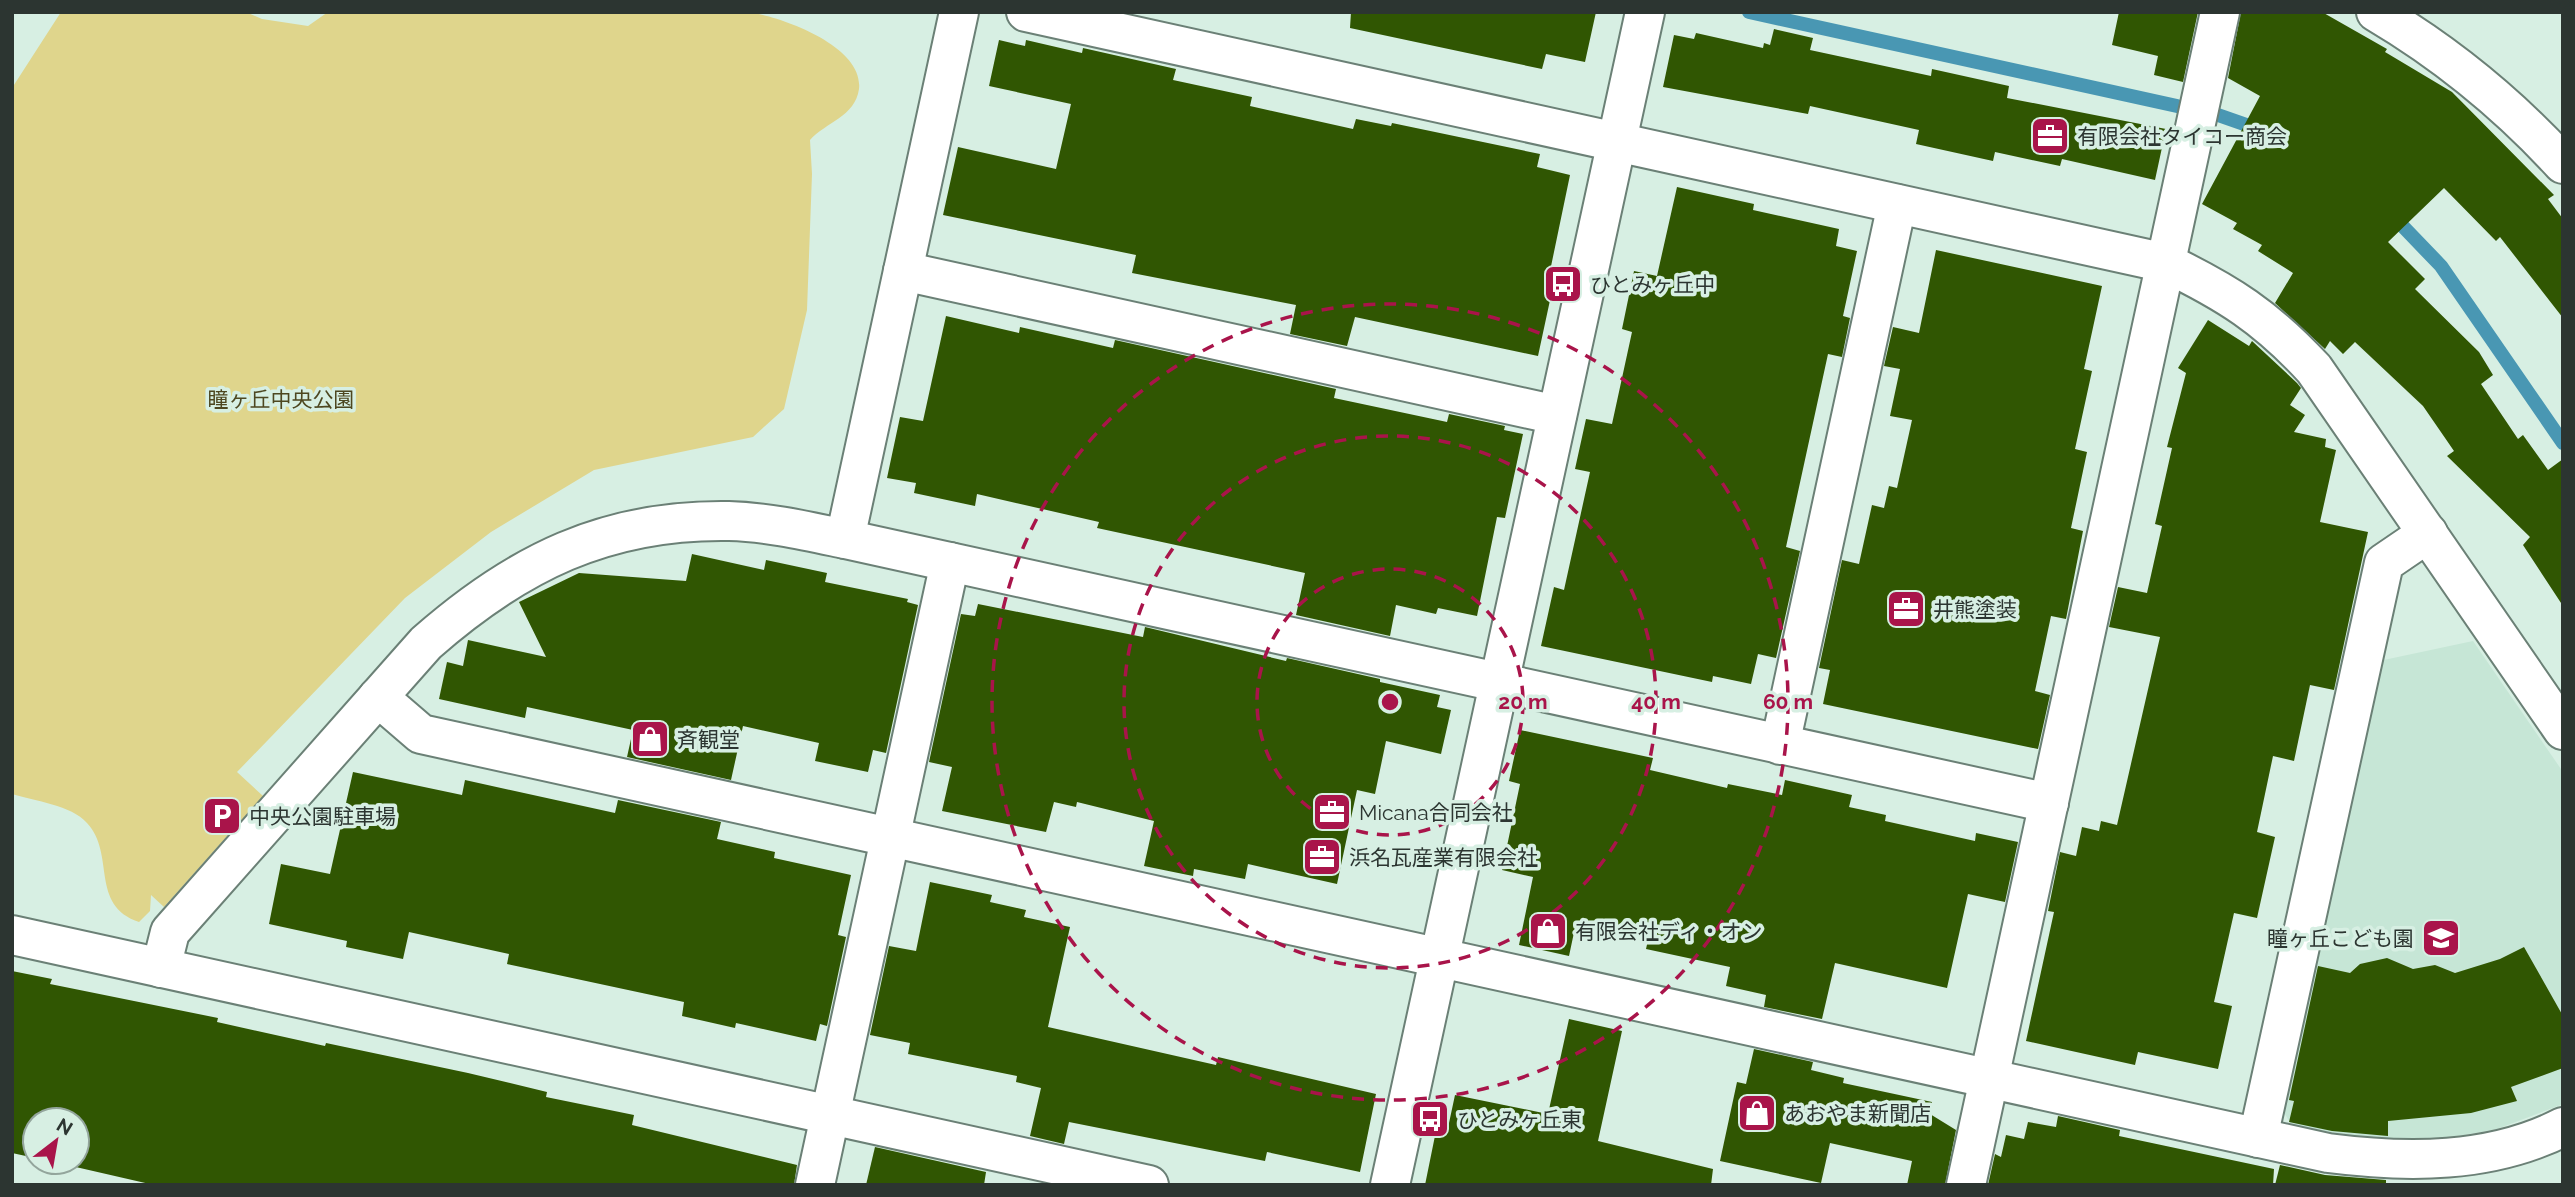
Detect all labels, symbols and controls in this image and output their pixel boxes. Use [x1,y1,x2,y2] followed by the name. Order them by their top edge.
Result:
[2029,115,2071,157] office icon: 有限会社タイコー商会
[2077,124,2287,149] place label: 有限会社タイコー商会
[1542,263,1584,305] bus stop icon: ひとみヶ丘中
[1590,272,1715,297] place label: ひとみヶ丘中
[208,387,355,412] park label: 瞳ヶ丘中央公園
[1885,588,1927,630] office icon: 井熊塗装
[1933,597,2017,622] place label: 井熊塗装
[1498,689,1548,714] text: 20 m
[1631,689,1681,714] text: 40 m
[1763,689,1813,714] text: 60 m
[1378,690,1402,714] centre of rings
[629,718,671,760] shop icon: 斉観堂
[677,727,740,752] place label: 斉観堂
[1311,791,1353,833] office icon: Micana合同会社
[201,795,243,837] parking icon: 中央公園駐車場
[1359,800,1513,825] place label: Micana合同会社
[249,804,396,829] place label: 中央公園駐車場
[1301,836,1343,878] office icon: 浜名瓦産業有限会社
[1349,845,1538,870] place label: 浜名瓦産業有限会社
[1527,910,1569,952] shop icon: 有限会社ディ・オン
[2420,917,2462,959] school or university icon: 瞳ヶ丘こども園
[1575,919,1763,944] place label: 有限会社ディ・オン
[2267,926,2414,951] place label: 瞳ヶ丘こども園
[1736,1092,1778,1134] shop icon: あおやま新聞店
[1409,1098,1451,1140] bus stop icon: ひとみヶ丘東
[1784,1101,1931,1126] place label: あおやま新聞店
[21,1106,91,1176] north arrow
[1457,1107,1582,1132] place label: ひとみヶ丘東
[53,1113,77,1140] text: N

